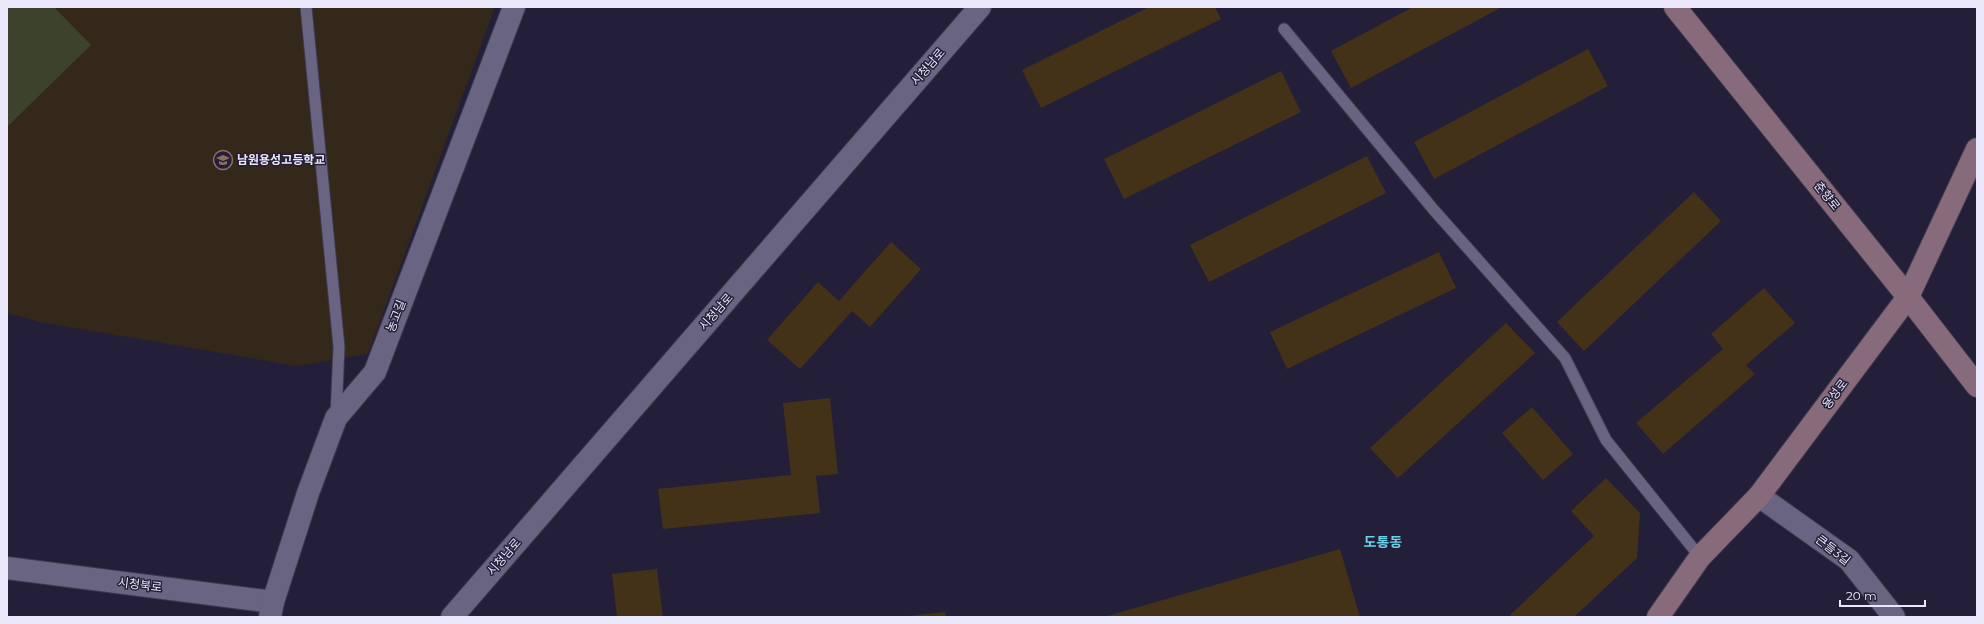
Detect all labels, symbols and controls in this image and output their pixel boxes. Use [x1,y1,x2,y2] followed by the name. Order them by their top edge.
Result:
[907,45,948,88] street label: 시청남로
[212,149,234,171] school or university icon: 남원용성고등학교
[237,152,325,167] place label: 남원용성고등학교
[1811,178,1844,213] street label: 춘향로
[695,290,736,333] street label: 시청남로
[383,298,408,334] street label: 농고길
[1819,376,1851,411] street label: 용성로
[1813,531,1854,568] street label: 큰들3길
[1364,533,1402,551] district label: 도통동
[483,535,524,578] street label: 시청남로
[117,574,163,595] street label: 시청북로
[1840,582,1925,608] scale bar
[1846,588,1877,603] text: 20 m

